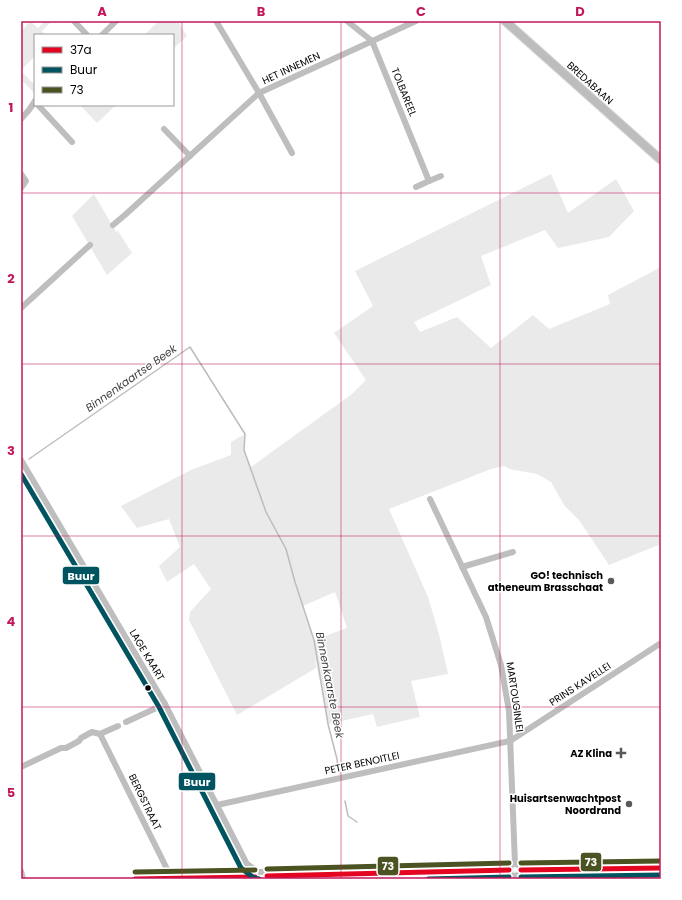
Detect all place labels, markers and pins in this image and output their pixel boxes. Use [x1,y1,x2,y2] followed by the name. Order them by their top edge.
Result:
[488,568,603,595] place label: GO! technisch atheneum Brasschaat
[606,576,616,586] marker: GO! technisch atheneum Brasschaat
[143,683,153,693] unlabelled marker
[570,746,612,761] place label: AZ Klina
[615,747,627,759] marker: AZ Klina
[510,791,621,818] place label: Huisartsenwachtpost Noordrand
[624,799,634,809] marker: Huisartsenwachtpost Noordrand

